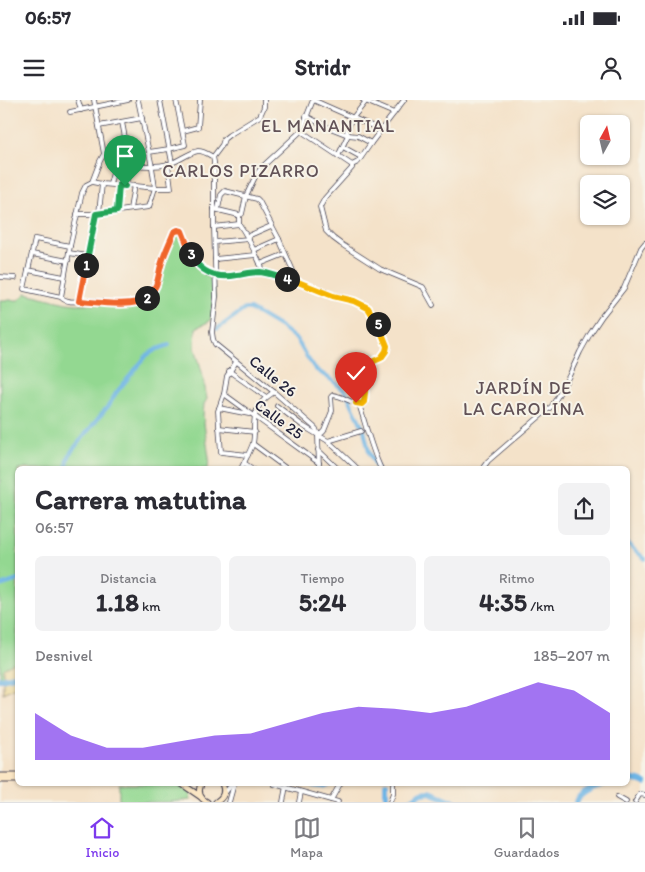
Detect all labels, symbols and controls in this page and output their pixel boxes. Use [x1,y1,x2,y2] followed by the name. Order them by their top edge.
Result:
[25,6,71,29] text: 06:57
[20,54,48,82] icon: menu
[295,54,350,81] text: Stridr
[597,54,625,82] icon: person
[261,115,395,137] district label: EL MANANTIAL
[580,115,630,165] north arrow
[580,115,630,225] map controls
[104,135,146,186] pin
[111,142,139,170] icon: arrive
[162,160,320,182] district label: CARLOS PIZARRO
[580,175,630,225] button: layers
[178,242,204,266] pin: 3
[188,246,195,263] text: 3
[74,252,98,278] pin: 1
[83,257,90,274] text: 1
[274,266,300,292] pin: 4
[283,271,292,288] text: 4
[134,286,160,310] pin: 2
[144,290,151,307] text: 2
[366,312,390,336] pin: 5
[375,316,382,333] text: 5
[245,351,301,401] street label: Calle 26
[335,352,377,403] pin
[342,359,370,387] icon: check
[463,377,585,420] district label: JARDÍN DE LA CAROLINA
[251,395,307,443] street label: Calle 25
[35,482,246,516] text: Carrera matutina
[558,483,610,535] button: share
[35,518,74,537] text: 06:57
[100,570,156,587] text: Distancia
[301,570,344,587] text: Tiempo
[499,570,535,587] text: Ritmo
[96,587,139,617] text: 1.18
[299,587,346,617] text: 5:24
[479,587,527,617] text: 4:35
[139,598,161,615] text: km
[527,598,555,615] text: /km
[35,646,93,665] text: Desnivel
[533,646,610,665] text: 185–207 m
[85,814,119,861] tab: Inicio
[290,814,323,861] tab: Mapa
[494,814,559,861] tab: Guardados

